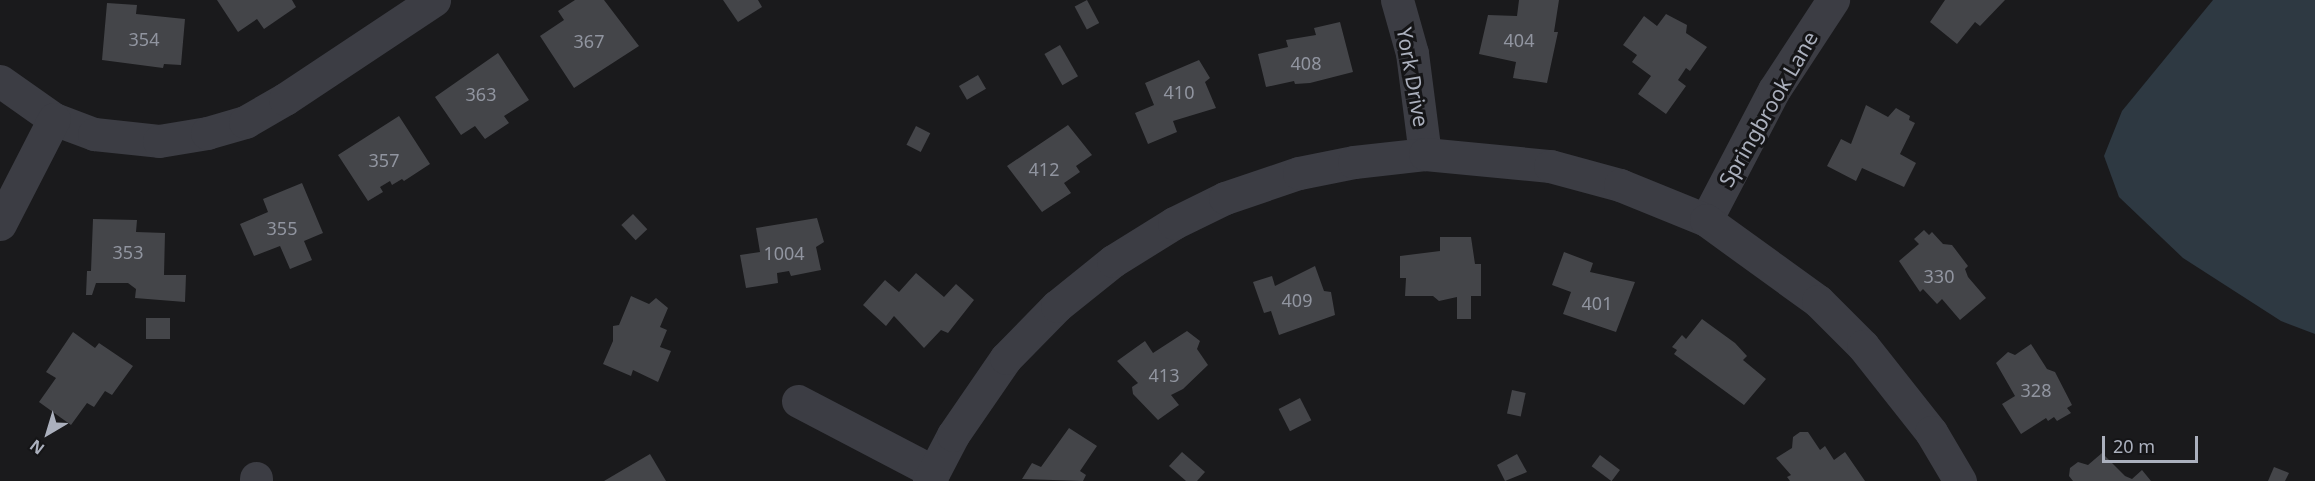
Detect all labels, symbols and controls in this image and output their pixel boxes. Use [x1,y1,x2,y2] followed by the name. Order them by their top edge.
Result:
[1392,25,1434,129] street label: York Drive
[1713,27,1823,191] street label: Springbrook Lane
[129,28,159,50] house number: 354
[1504,29,1534,51] house number: 404
[574,30,604,52] house number: 367
[1291,52,1321,74] house number: 408
[1164,81,1194,103] house number: 410
[466,83,496,105] house number: 363
[369,149,399,171] house number: 357
[1029,158,1059,180] house number: 412
[267,217,297,239] house number: 355
[113,241,143,263] house number: 353
[763,242,805,264] house number: 1004
[1924,265,1954,287] house number: 330
[1282,289,1312,311] house number: 409
[1582,292,1612,314] house number: 401
[1149,364,1179,386] house number: 413
[2021,379,2051,401] house number: 328
[18,403,78,463] north arrow
[2105,424,2201,462] scale bar
[2113,434,2155,458] text: 20 m
[25,435,49,460] text: N

